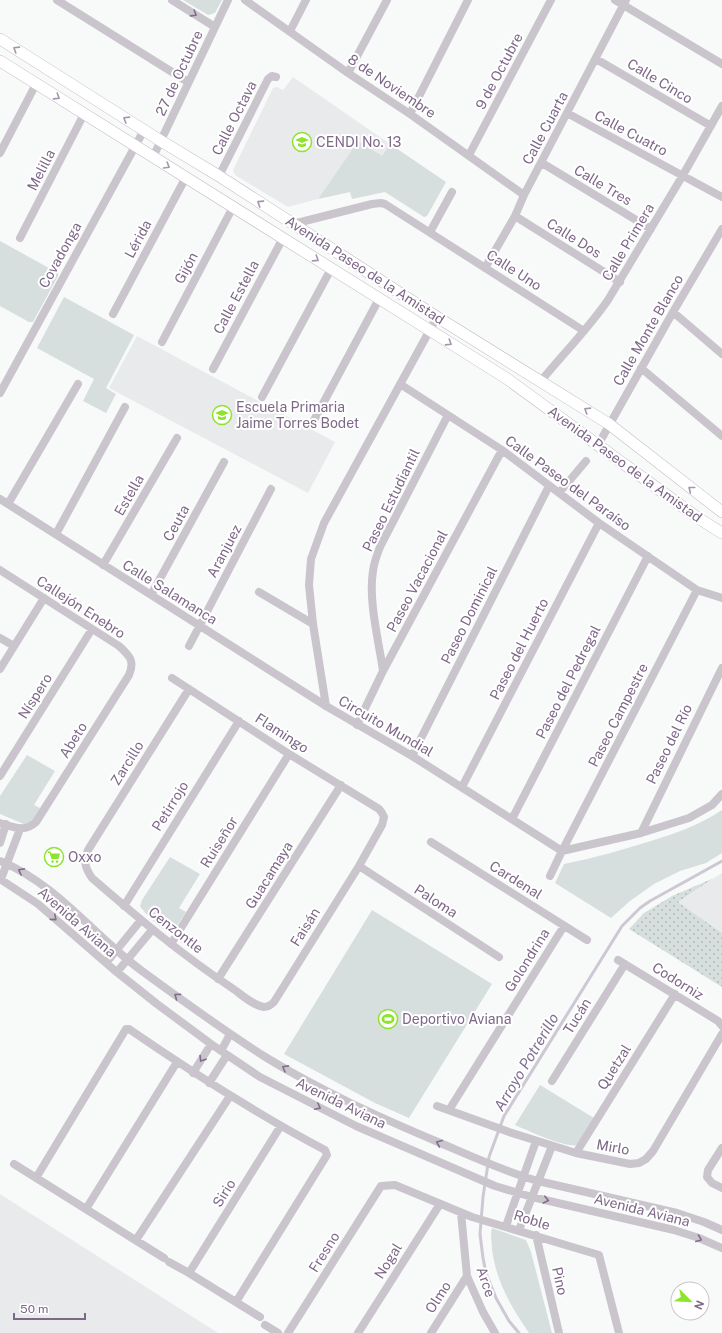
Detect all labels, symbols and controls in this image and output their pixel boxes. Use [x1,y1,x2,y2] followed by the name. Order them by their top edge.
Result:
[189,9,196,16] one-way arrow
[152,28,206,118] street label: 27 de Octubre
[472,30,526,112] street label: 9 de Octubre
[13,47,20,54] one-way arrow
[345,51,439,121] street label: 8 de Noviembre
[625,55,696,107] street label: Calle Cinco
[208,78,260,158] street label: Calle Octava
[519,89,571,167] street label: Calle Cuarta
[53,92,60,100] one-way arrow
[592,107,670,159] street label: Calle Cuatro
[123,116,130,124] one-way arrow
[291,131,313,153] school or university icon: CENDI No. 13
[316,134,402,150] place label: CENDI No. 13
[24,147,58,193] street label: Melilla
[163,161,170,168] one-way arrow
[571,161,635,209] street label: Calle Tres
[257,200,264,208] one-way arrow
[599,200,657,284] street label: Calle Primera
[283,213,447,327] street label: Avenida Paseo de la Amistad
[544,215,604,261] street label: Calle Dos
[121,217,155,261] street label: Lérida
[35,219,85,291] street label: Covadonga
[484,246,545,294] street label: Calle Uno
[171,249,201,287] street label: Gijón
[311,254,318,261] one-way arrow
[210,257,262,337] street label: Calle Estella
[610,271,686,388] street label: Calle Monte Blanco
[445,338,452,346] one-way arrow
[236,399,359,431] place label: Escuela Primaria Jaime Torres Bodet
[545,403,705,525] street label: Avenida Paseo de la Amistad
[211,404,233,426] school or university icon: Escuela Primaria Jaime Torres Bodet
[584,408,591,415] one-way arrow
[502,432,634,534] street label: Calle Paseo del Paraíso
[359,446,423,554] street label: Paseo Estudiantil
[111,472,147,518] street label: Estella
[688,486,695,493] one-way arrow
[160,502,192,544] street label: Ceuta
[203,522,245,580] street label: Aranjuez
[383,527,451,635] street label: Paseo Vacacional
[120,556,220,628] street label: Calle Salamanca
[438,564,500,666] street label: Paseo Dominical
[34,572,128,642] street label: Callejón Enebro
[487,596,552,702] street label: Paseo del Huerto
[532,623,604,741] street label: Paseo del Pedregal
[585,661,651,769] street label: Paseo Campestre
[15,670,55,722] street label: Níspero
[336,692,436,760] street label: Circuito Mundial
[643,701,695,787] street label: Paseo del Río
[252,710,312,756] street label: Flamingo
[56,719,90,761] street label: Abeto
[107,738,147,788] street label: Zarcillo
[148,778,192,834] street label: Petirrojo
[197,813,241,871] street label: Ruiseñor
[242,839,296,911] street label: Guacamaya
[43,846,65,868] supermarket icon: Oxxo
[68,849,101,865] place label: Oxxo
[487,858,545,902] street label: Cardenal
[18,868,25,876] one-way arrow
[411,881,461,921] street label: Paloma
[35,884,119,960] street label: Avenida Aviana
[145,904,207,956] street label: Cenzontle
[287,905,323,949] street label: Faisán
[49,914,56,921] one-way arrow
[501,926,553,994] street label: Golondrina
[649,959,707,1003] street label: Codorniz
[174,994,181,1001] one-way arrow
[560,995,594,1037] street label: Tucán
[377,1008,399,1030] sports icon: Deportivo Aviana
[490,1010,562,1114] water label: Arroyo Potrerillo
[402,1011,511,1027] place label: Deportivo Aviana
[594,1041,634,1093] street label: Quetzal
[200,1054,207,1061] one-way arrow
[282,1065,289,1072] one-way arrow
[293,1074,389,1132] street label: Avenida Aviana
[314,1102,322,1110] one-way arrow
[595,1136,631,1158] street label: Mirlo
[436,1139,443,1147] one-way arrow
[209,1176,239,1210] street label: Sirio
[592,1190,692,1230] street label: Avenida Aviana
[543,1196,549,1204] one-way arrow
[512,1207,552,1233] street label: Roble
[305,1229,343,1275] street label: Fresno
[695,1234,702,1242] one-way arrow
[371,1240,405,1282] street label: Nogal
[473,1265,499,1299] street label: Arce
[549,1265,571,1297] street label: Pino
[422,1278,454,1316] street label: Olmo
[670,1281,710,1321] north arrow
[14,1295,85,1321] scale bar
[692,1299,706,1311] text: N
[20,1302,48,1316] text: 50 m

